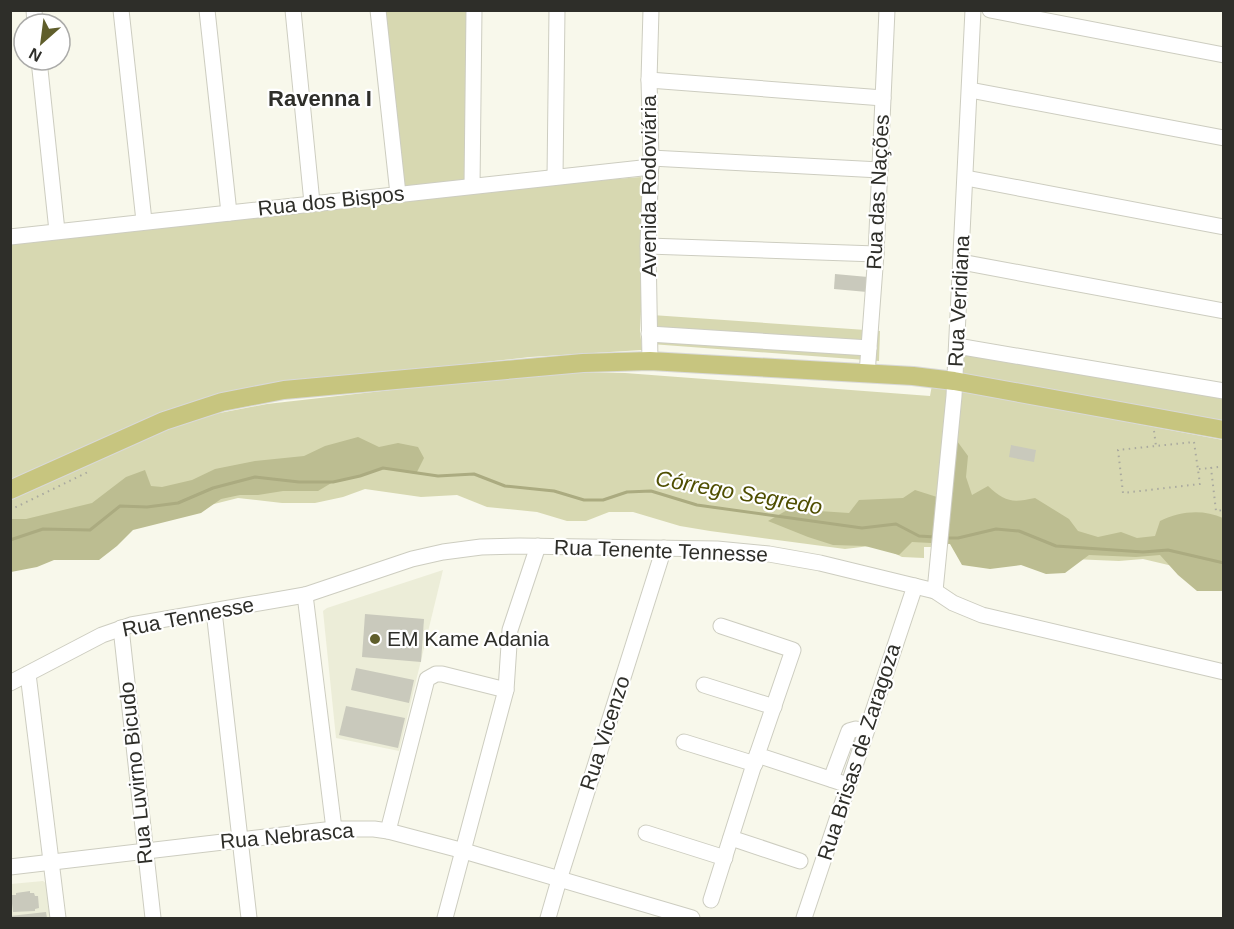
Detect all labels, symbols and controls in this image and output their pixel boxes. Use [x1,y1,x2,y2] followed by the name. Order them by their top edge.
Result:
[12,12,72,72] north arrow
[26,45,44,65] text: N
[268,86,372,111] district label: Ravenna I
[637,95,660,277] street label: Avenida Rodoviária
[862,114,893,270] street label: Rua das Nações
[257,181,405,220] street label: Rua dos Bispos
[944,234,973,367] street label: Rua Veridiana
[654,466,824,519] water label: Córrego Segredo
[554,535,768,566] street label: Rua Tenente Tennesse
[120,592,256,641] street label: Rua Tennesse
[387,627,550,650] place label: EM Kame Adania
[368,632,382,646] marker: EM Kame Adania
[813,640,905,863] street label: Rua Brisas de Zaragoza
[575,673,634,793] street label: Rua Vicenzo
[114,681,157,865] street label: Rua Luvirno Bicudo
[219,818,355,853] street label: Rua Nebrasca

